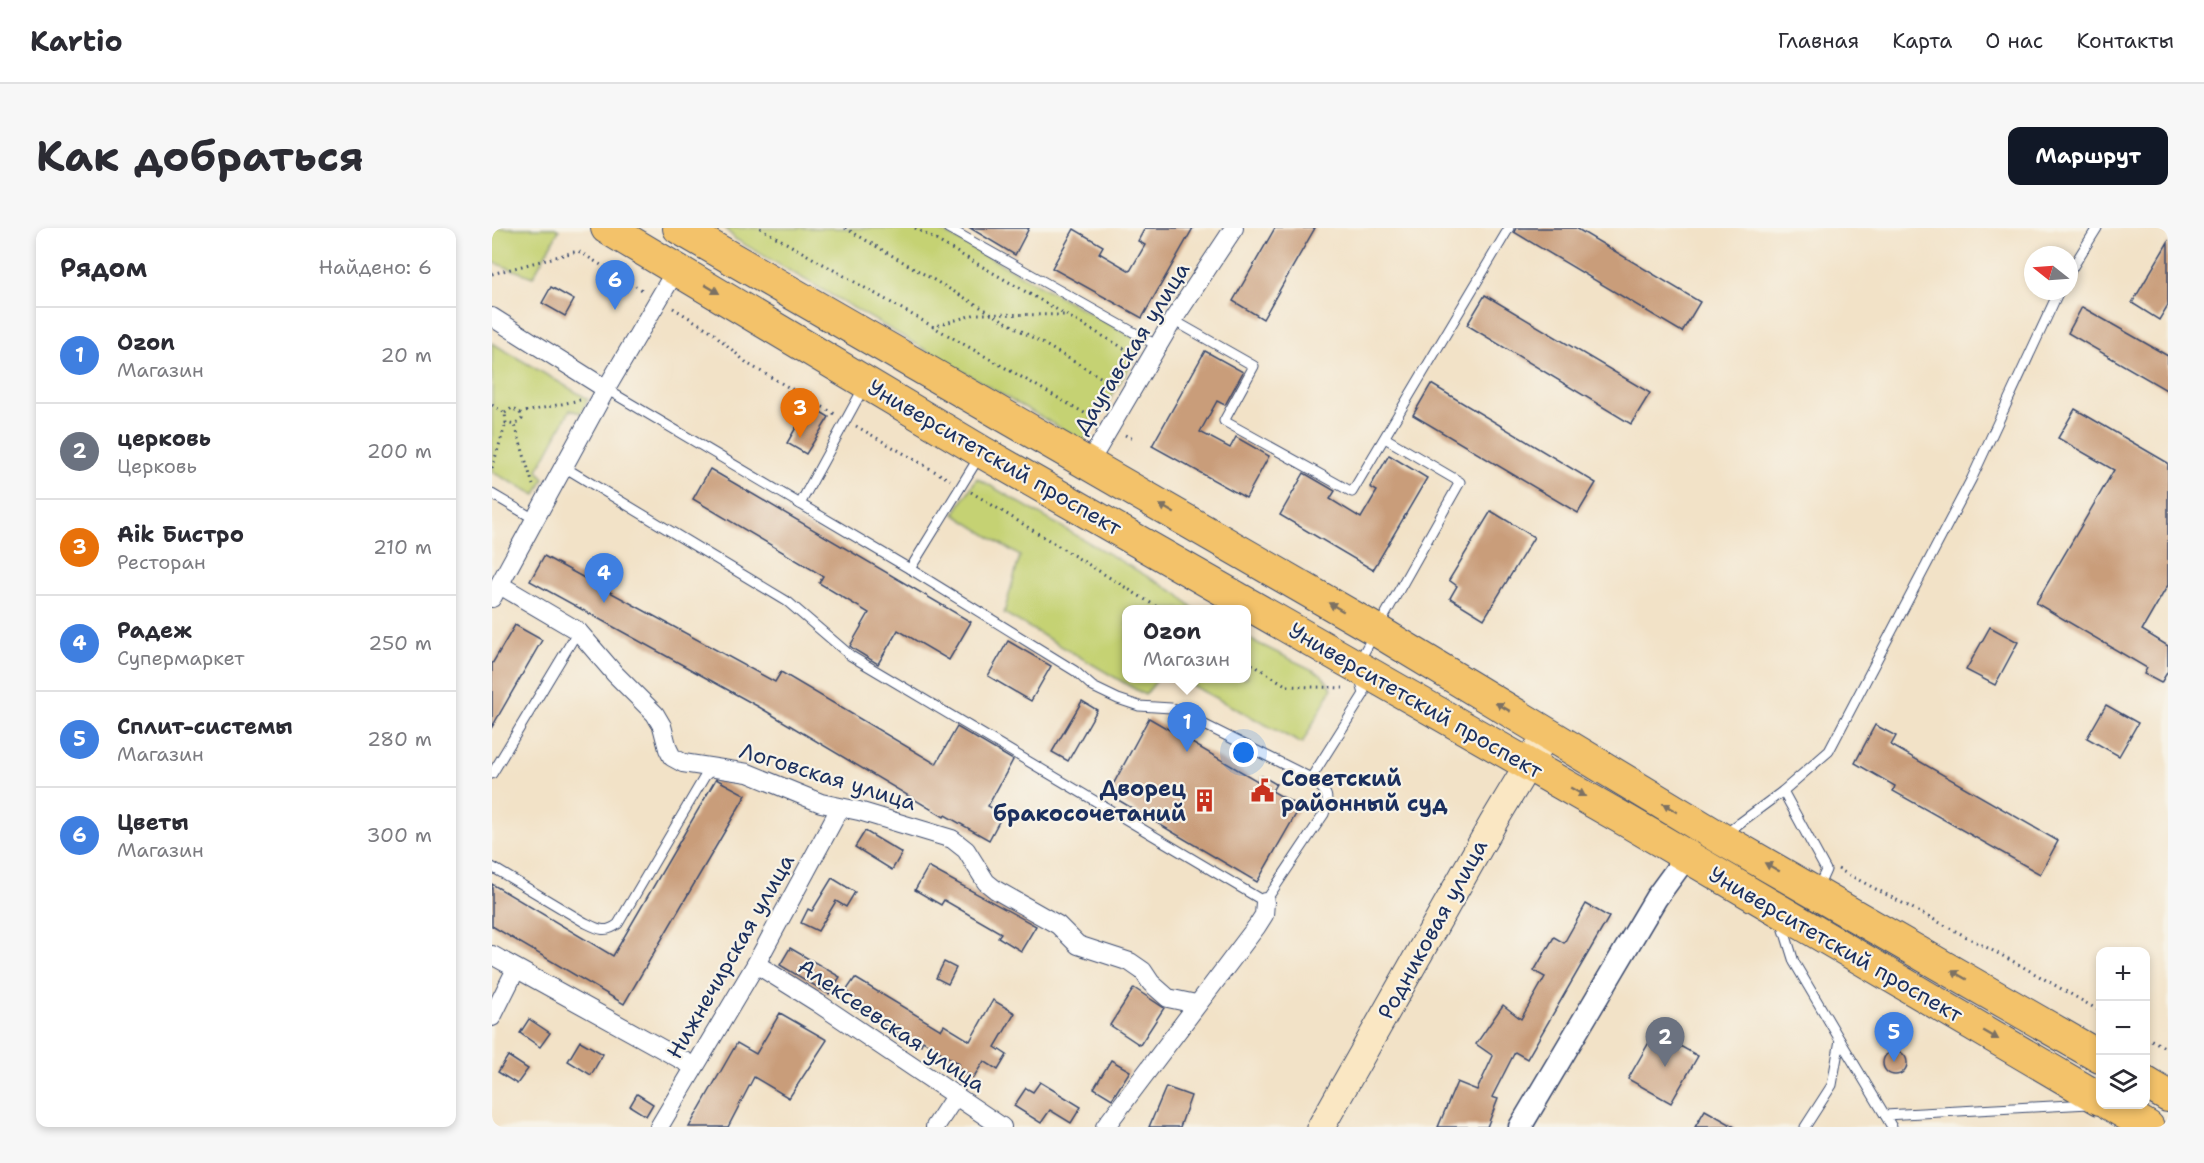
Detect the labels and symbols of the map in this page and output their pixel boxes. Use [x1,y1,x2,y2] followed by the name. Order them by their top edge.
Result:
[2024,246,2078,300] north arrow
[1067,256,1196,440] street label: Даугавская улица
[596,260,634,310] pin: 6
[704,284,720,295] one-way arrow
[863,373,1128,543] street label: Университетский проспект
[780,388,820,438] pin: 3
[1158,504,1175,514] one-way arrow
[584,554,624,603] pin: 4
[1328,601,1344,612] one-way arrow
[1284,616,1549,786] street label: Университетский проспект
[1495,701,1511,712] one-way arrow
[1168,702,1206,752] pin: 1
[736,736,920,817] street label: Логовская улица
[1229,738,1258,767] your location
[1281,764,1448,818] place label: Советский районный суд
[993,774,1186,828] place label: Дворец бракосочетаний
[1250,778,1276,804] public building icon: Советский районный суд
[1569,787,1586,797] one-way arrow
[1191,788,1217,814] building icon: Дворец бракосочетаний
[1662,802,1678,813] one-way arrow
[1371,834,1494,1024] street label: Родниковая улица
[660,848,801,1064] street label: Нижнечирская улица
[1704,860,1969,1030] street label: Университетский проспект
[1764,862,1780,873] one-way arrow
[792,952,991,1099] street label: Алексеевская улица
[1951,970,1967,981] one-way arrow
[1874,1012,1914,1062] pin: 5
[1646,1018,1684,1067] pin: 2
[1983,1029,1999,1040] one-way arrow

